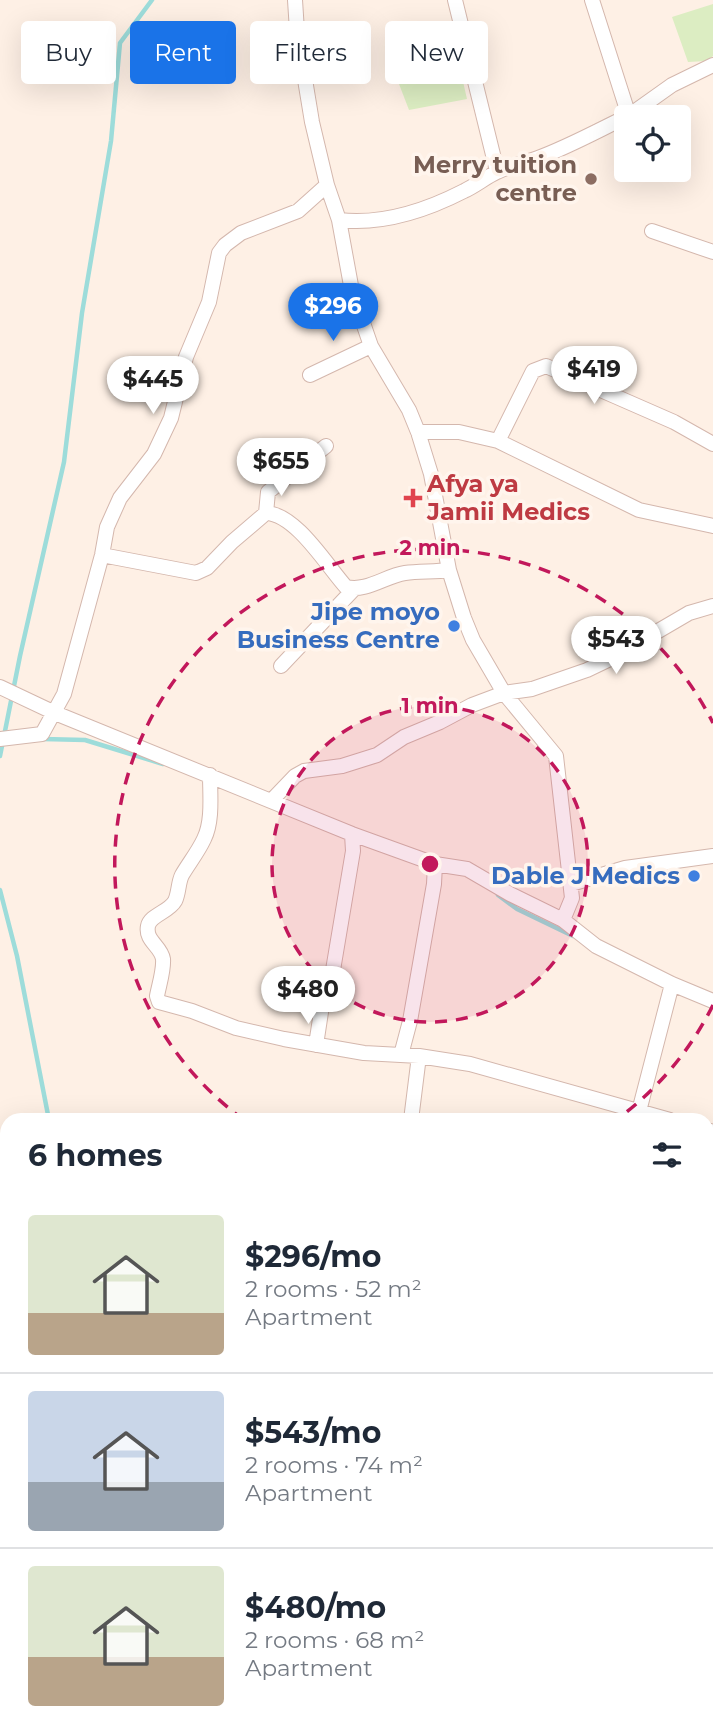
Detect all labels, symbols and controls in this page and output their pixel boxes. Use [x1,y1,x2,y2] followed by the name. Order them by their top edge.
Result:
[21,21,116,84] chip: Buy
[130,21,236,84] chip: Rent
[250,21,371,84] chip: Filters
[385,21,488,84] chip: New
[614,105,691,182] map controls
[614,105,691,182] button: locate
[413,150,577,207] place label: Merry tuition centre
[583,171,599,187] marker: Merry tuition centre
[292,284,374,343] pin: $296
[304,292,362,320] text: $296
[553,346,635,406] pin: $419
[567,355,621,383] text: $419
[112,356,194,416] pin: $445
[123,365,183,393] text: $445
[240,438,322,498] pin: $655
[253,447,309,475] text: $655
[426,469,590,526] place label: Afya ya Jamii Medics
[405,490,421,506] marker: Afya ya Jamii Medics
[399,535,461,560] text: 2 min
[237,597,440,654] place label: Jipe moyo Business Centre
[575,616,657,676] pin: $543
[446,618,462,634] marker: Jipe moyo Business Centre
[587,625,645,653] text: $543
[401,693,459,718] text: 1 min
[418,852,442,876] centre of rings
[491,861,680,890] place label: Dable J Medics
[686,868,702,884] marker: Dable J Medics
[267,967,349,1026] pin: $480
[277,975,339,1003] text: $480
[648,1136,686,1174] icon: filters
[28,1137,163,1174] text: 6 homes
[245,1238,381,1275] text: $296/mo
[84,1243,168,1327] icon: home
[245,1275,422,1303] text: 2 rooms · 52 m²
[245,1303,373,1331] text: Apartment
[245,1414,381,1451] text: $543/mo
[84,1419,168,1503] icon: home
[245,1451,423,1479] text: 2 rooms · 74 m²
[245,1479,373,1507] text: Apartment
[245,1589,386,1626] text: $480/mo
[84,1594,168,1678] icon: home
[245,1626,424,1654] text: 2 rooms · 68 m²
[245,1654,373,1682] text: Apartment

